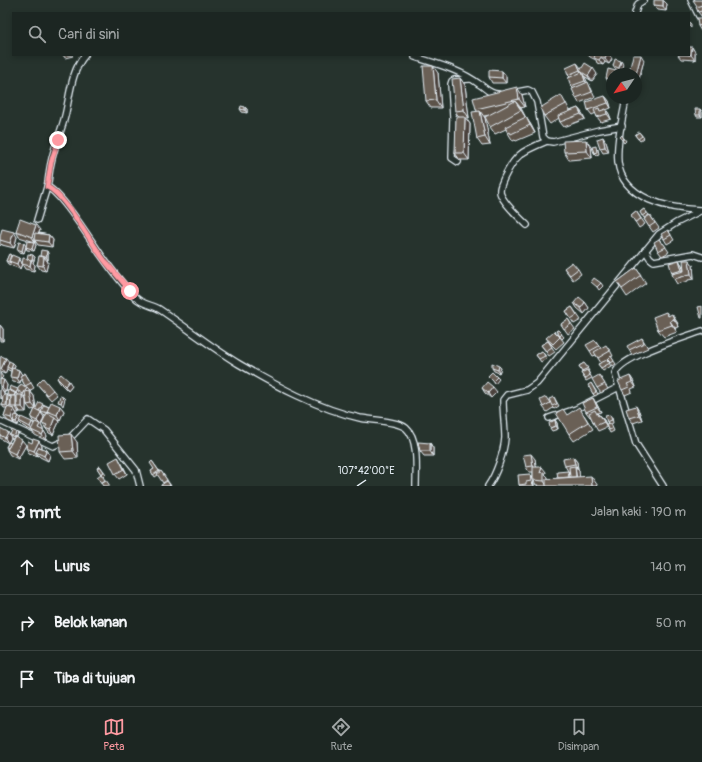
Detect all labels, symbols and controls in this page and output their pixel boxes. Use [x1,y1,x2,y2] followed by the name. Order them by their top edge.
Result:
[12,12,690,56] search box
[26,23,48,45] icon: search
[58,25,119,44] text: Cari di sini
[606,68,642,104] north arrow
[49,131,67,149] route end
[121,282,139,300] route start
[338,465,394,477] text: 107°42'00"E
[16,502,61,523] text: 3 mnt
[591,504,686,520] text: Jalan kaki · 190 m
[16,556,38,578] icon: ahead
[54,557,90,576] text: Lurus
[650,559,686,575] text: 140 m
[16,612,38,634] icon: right
[54,613,127,632] text: Belok kanan
[656,615,686,631] text: 50 m
[16,668,38,690] icon: arrive
[54,669,135,688] text: Tiba di tujuan
[103,716,125,753] tab: Peta
[330,716,352,753] tab: Rute
[558,716,599,753] tab: Disimpan

